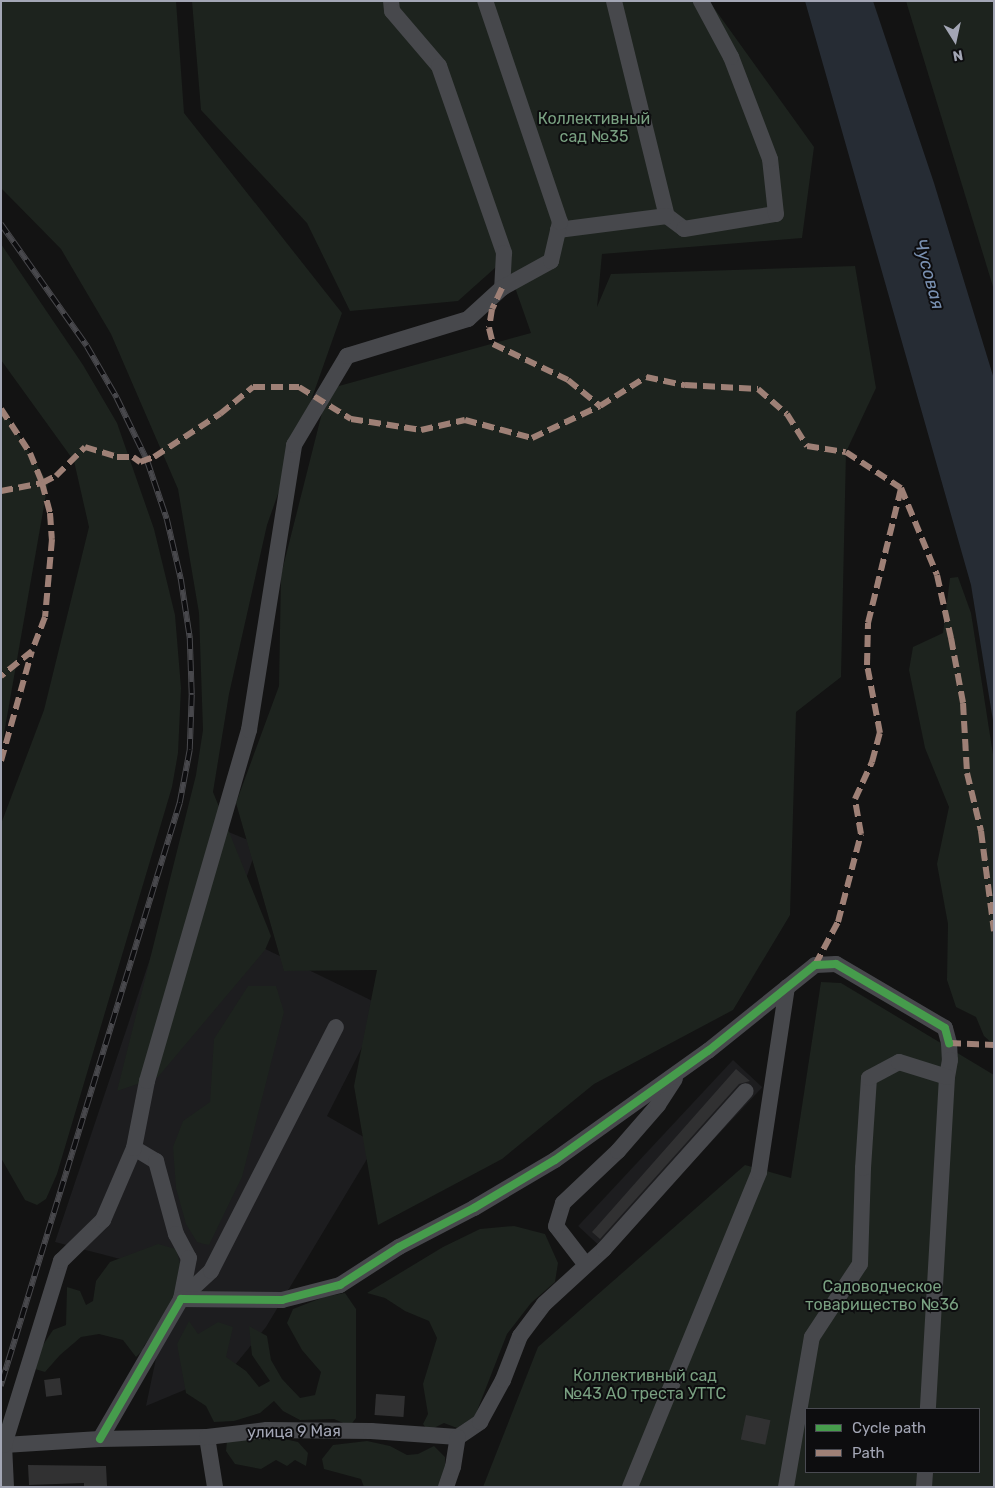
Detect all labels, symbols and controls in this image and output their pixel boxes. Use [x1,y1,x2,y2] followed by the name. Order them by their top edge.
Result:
[930,15,980,65] north arrow
[951,46,964,65] text: N
[538,109,650,147] park label: Коллективный сад №35
[909,236,949,312] water label: Чусовая
[805,1277,959,1315] park label: Садоводческое товарищество №36
[564,1366,726,1404] park label: Коллективный сад №43 АО треста УТТС
[805,1408,980,1473] legend
[852,1419,926,1437] text: Cycle path
[247,1422,341,1442] street label: улица 9 Мая
[852,1444,885,1462] text: Path

